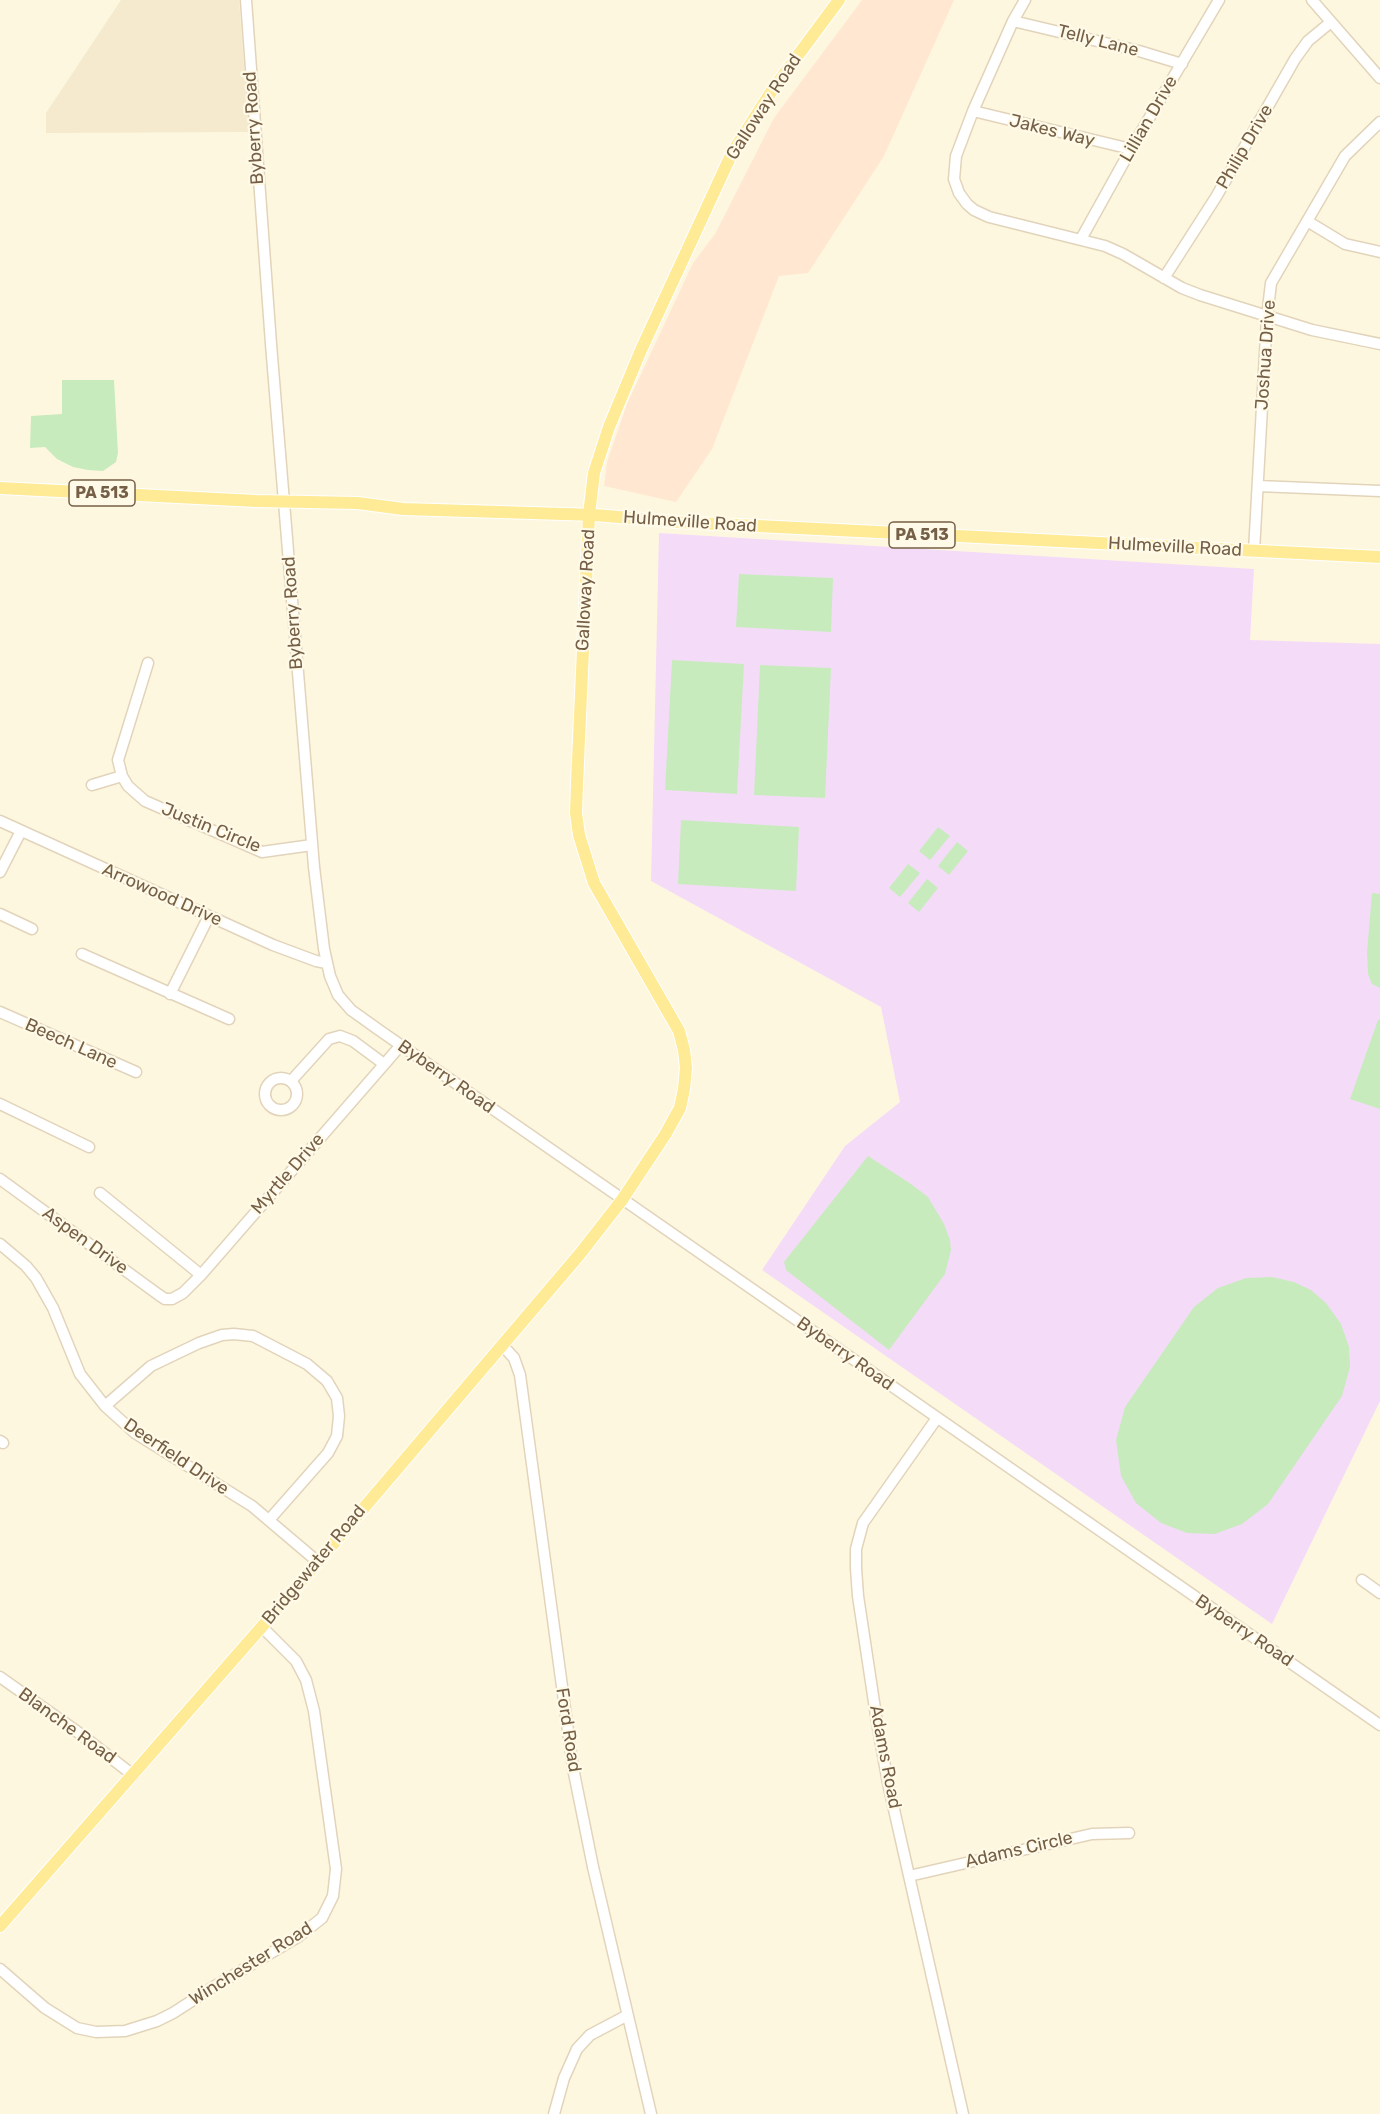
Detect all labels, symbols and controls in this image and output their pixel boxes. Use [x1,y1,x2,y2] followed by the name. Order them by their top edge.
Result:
[1055,20,1141,62] street label: Telly Lane
[722,50,806,164] street label: Galloway Road
[239,71,269,185] street label: Byberry Road
[1116,72,1182,166] street label: Lillian Drive
[1212,101,1278,193] street label: Philip Drive
[1007,110,1097,152] street label: Jakes Way
[1251,299,1281,411] street label: Joshua Drive
[69,480,135,506] road number: PA 513
[622,507,758,537] street label: Hulmeville Road
[889,522,955,548] road number: PA 513
[572,529,600,651] street label: Galloway Road
[1108,533,1242,561] street label: Hulmeville Road
[278,556,308,670] street label: Byberry Road
[158,798,264,858] street label: Justin Circle
[99,859,225,931] street label: Arrowood Drive
[22,1014,120,1074] street label: Beech Lane
[393,1036,499,1118] street label: Byberry Road
[247,1129,329,1219] street label: Myrtle Drive
[38,1203,132,1279] street label: Aspen Drive
[792,1313,898,1395] street label: Byberry Road
[119,1414,233,1500] street label: Deerfield Drive
[258,1501,370,1629] street label: Bridgewater Road
[1191,1590,1297,1672] street label: Byberry Road
[14,1683,120,1769] street label: Blanche Road
[551,1686,585,1774] street label: Ford Road
[864,1703,906,1811] street label: Adams Road
[963,1827,1075,1873] street label: Adams Circle
[186,1918,316,2010] street label: Winchester Road

